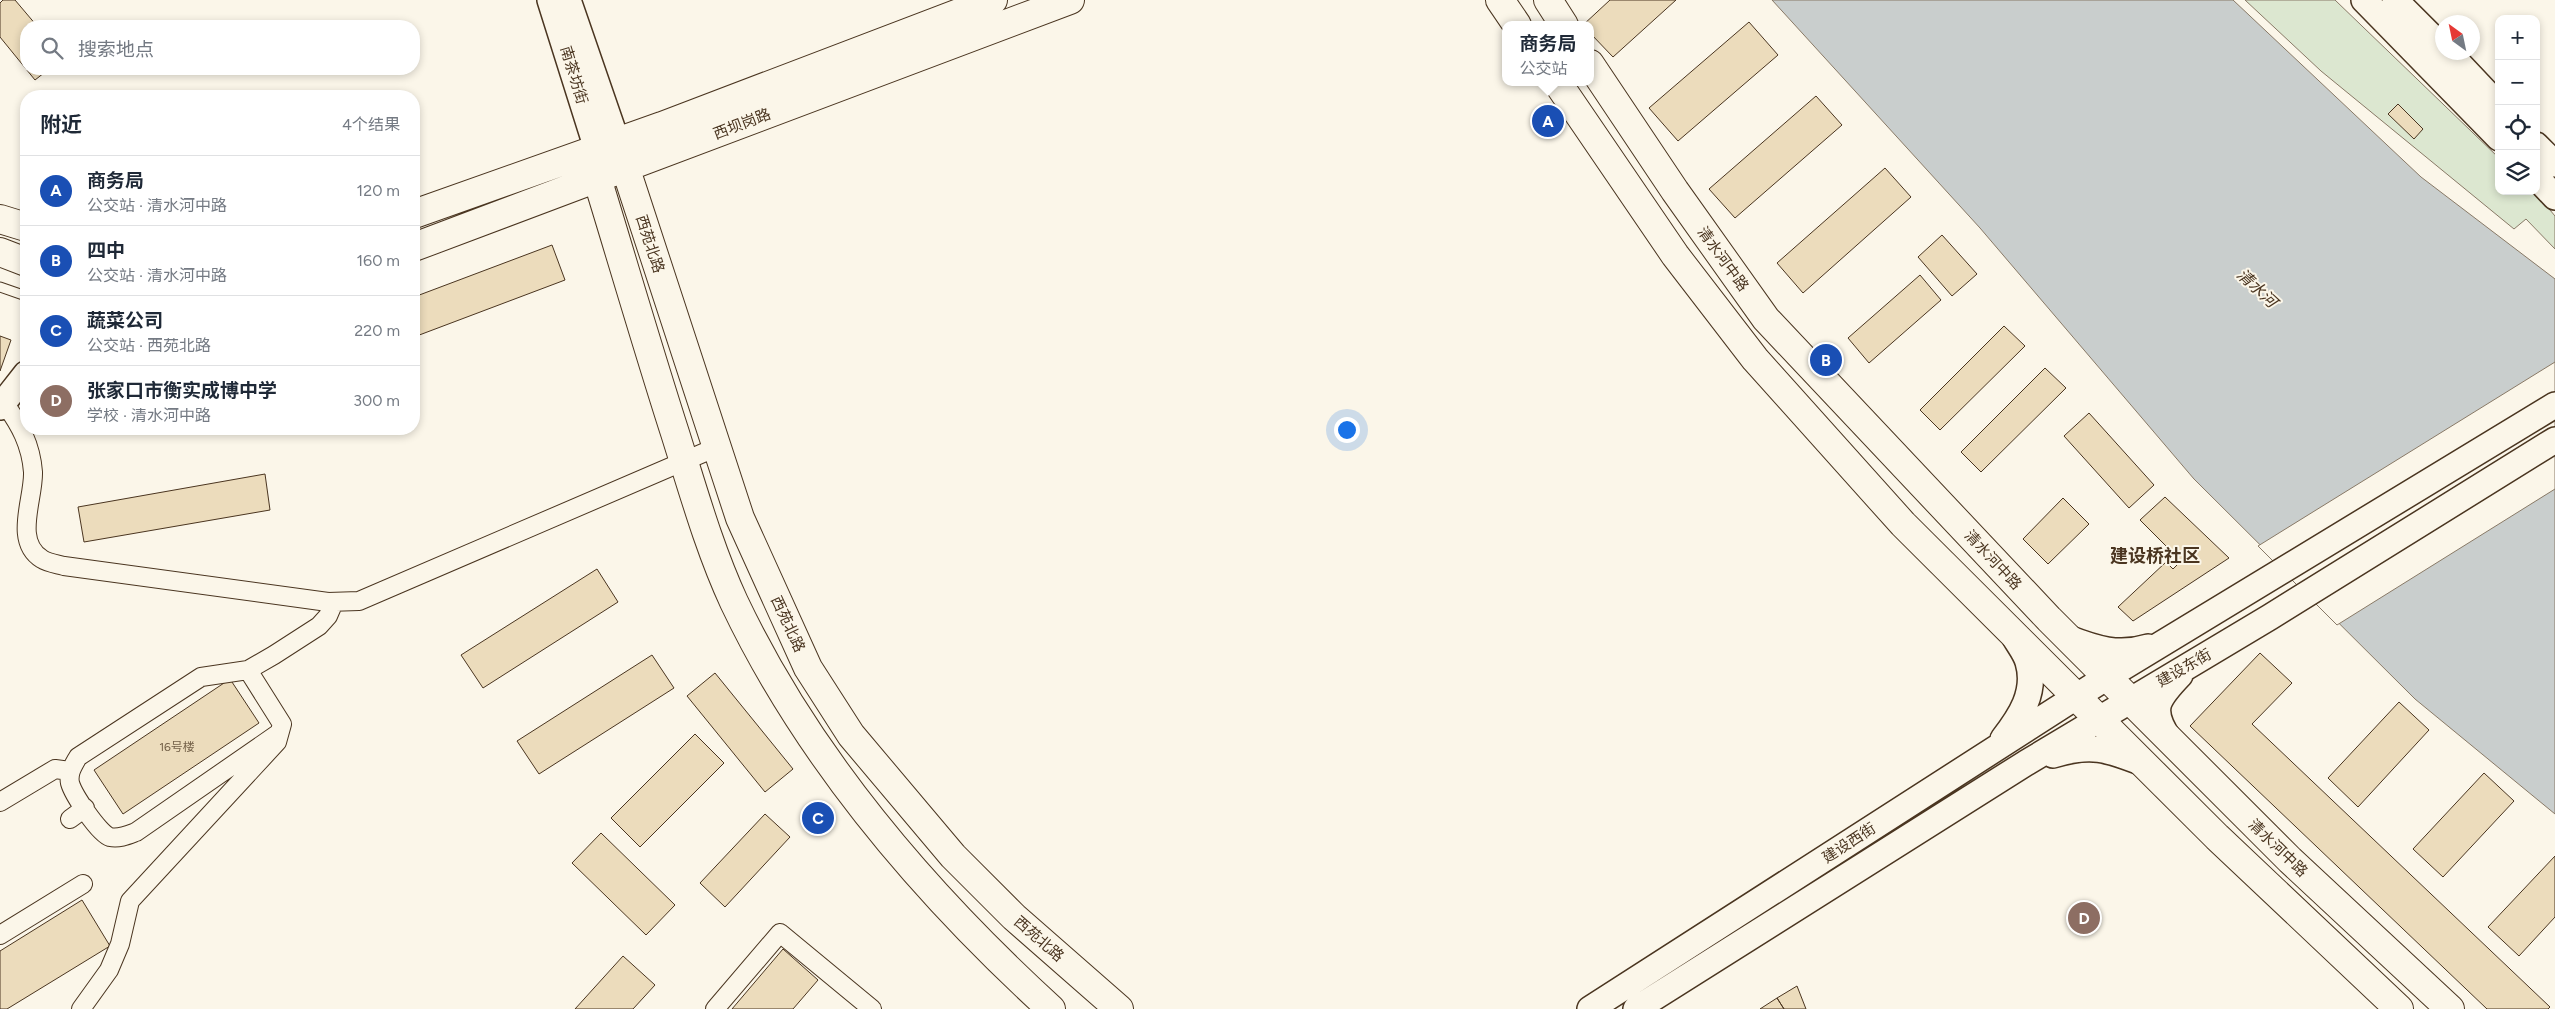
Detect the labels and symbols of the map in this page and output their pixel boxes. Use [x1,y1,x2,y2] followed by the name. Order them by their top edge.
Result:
[2435,15,2480,60] north arrow
[557,44,591,106] street label: 南茶坊街
[1532,102,1564,140] pin: A
[711,105,773,143] street label: 西坝岗路
[632,213,668,275] street label: 西苑北路
[1694,223,1752,295] street label: 清水河中路
[2233,265,2283,313] water label: 清水河
[1810,341,1842,379] pin: B
[1334,417,1360,443] your location
[1961,526,2025,594] street label: 清水河中路
[2110,545,2200,567] district label: 建设桥社区
[767,593,809,655] street label: 西苑北路
[2154,645,2214,691] street label: 建设东街
[159,740,195,754] house number: 16号楼
[802,799,834,837] pin: C
[2245,815,2311,881] street label: 清水河中路
[1819,819,1879,867] street label: 建设西街
[2068,899,2100,937] pin: D
[1010,913,1068,965] street label: 西苑北路

